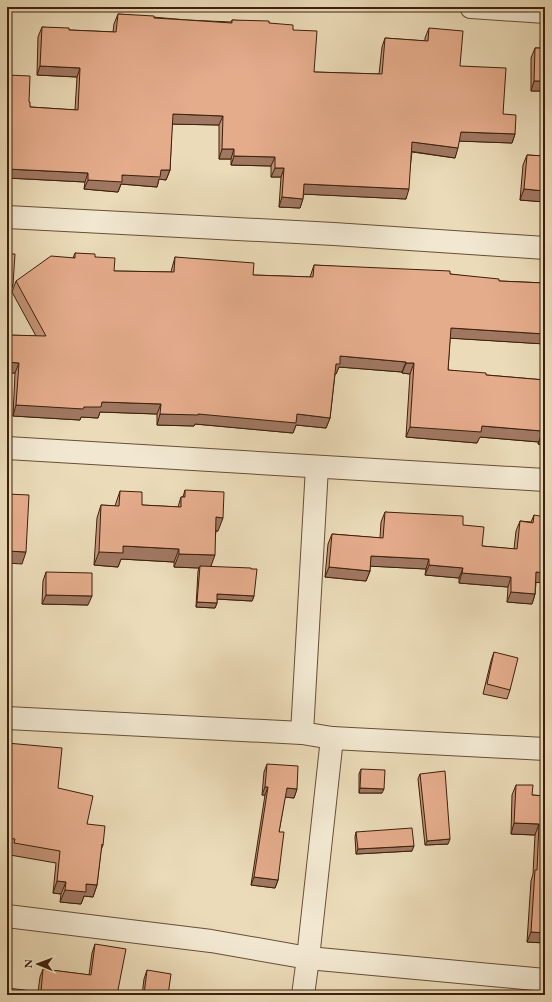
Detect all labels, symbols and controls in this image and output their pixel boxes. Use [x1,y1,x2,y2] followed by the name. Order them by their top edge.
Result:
[18,944,58,984] north arrow
[21,959,35,968] text: N

